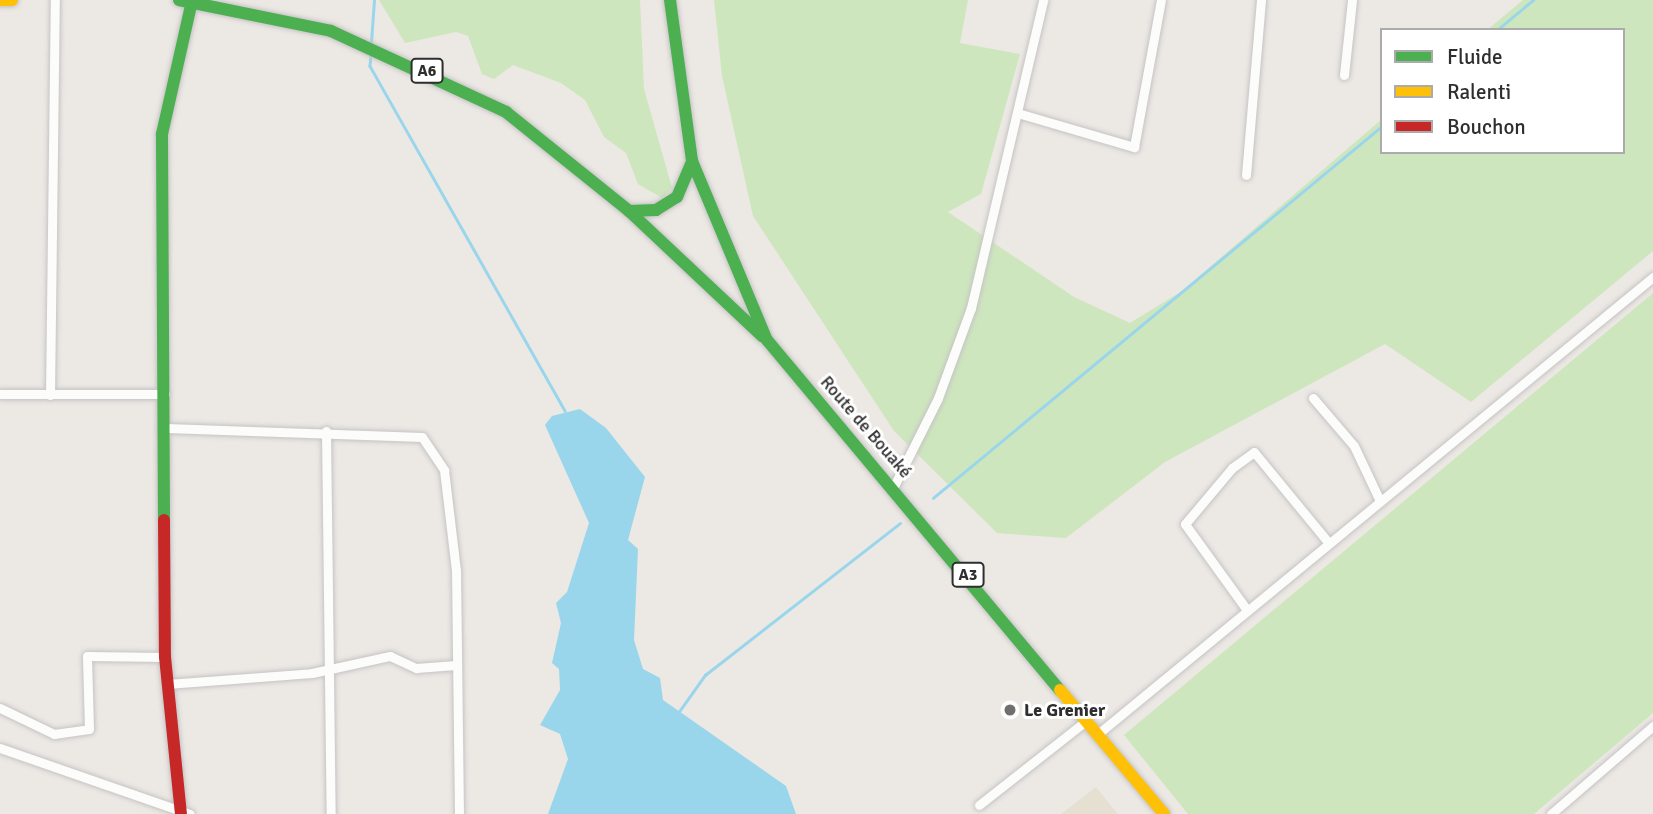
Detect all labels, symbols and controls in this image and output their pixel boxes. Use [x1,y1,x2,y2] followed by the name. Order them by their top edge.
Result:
[1380,28,1625,154] legend
[1447,44,1503,70] text: Fluide
[410,58,444,83] road number: A6
[1447,79,1511,105] text: Ralenti
[1447,114,1526,140] text: Bouchon
[816,372,916,482] street label: Route de Bouaké
[950,562,986,588] road number: A3
[1024,699,1105,721] place label: Le Grenier
[1002,702,1018,718] marker: Le Grenier

